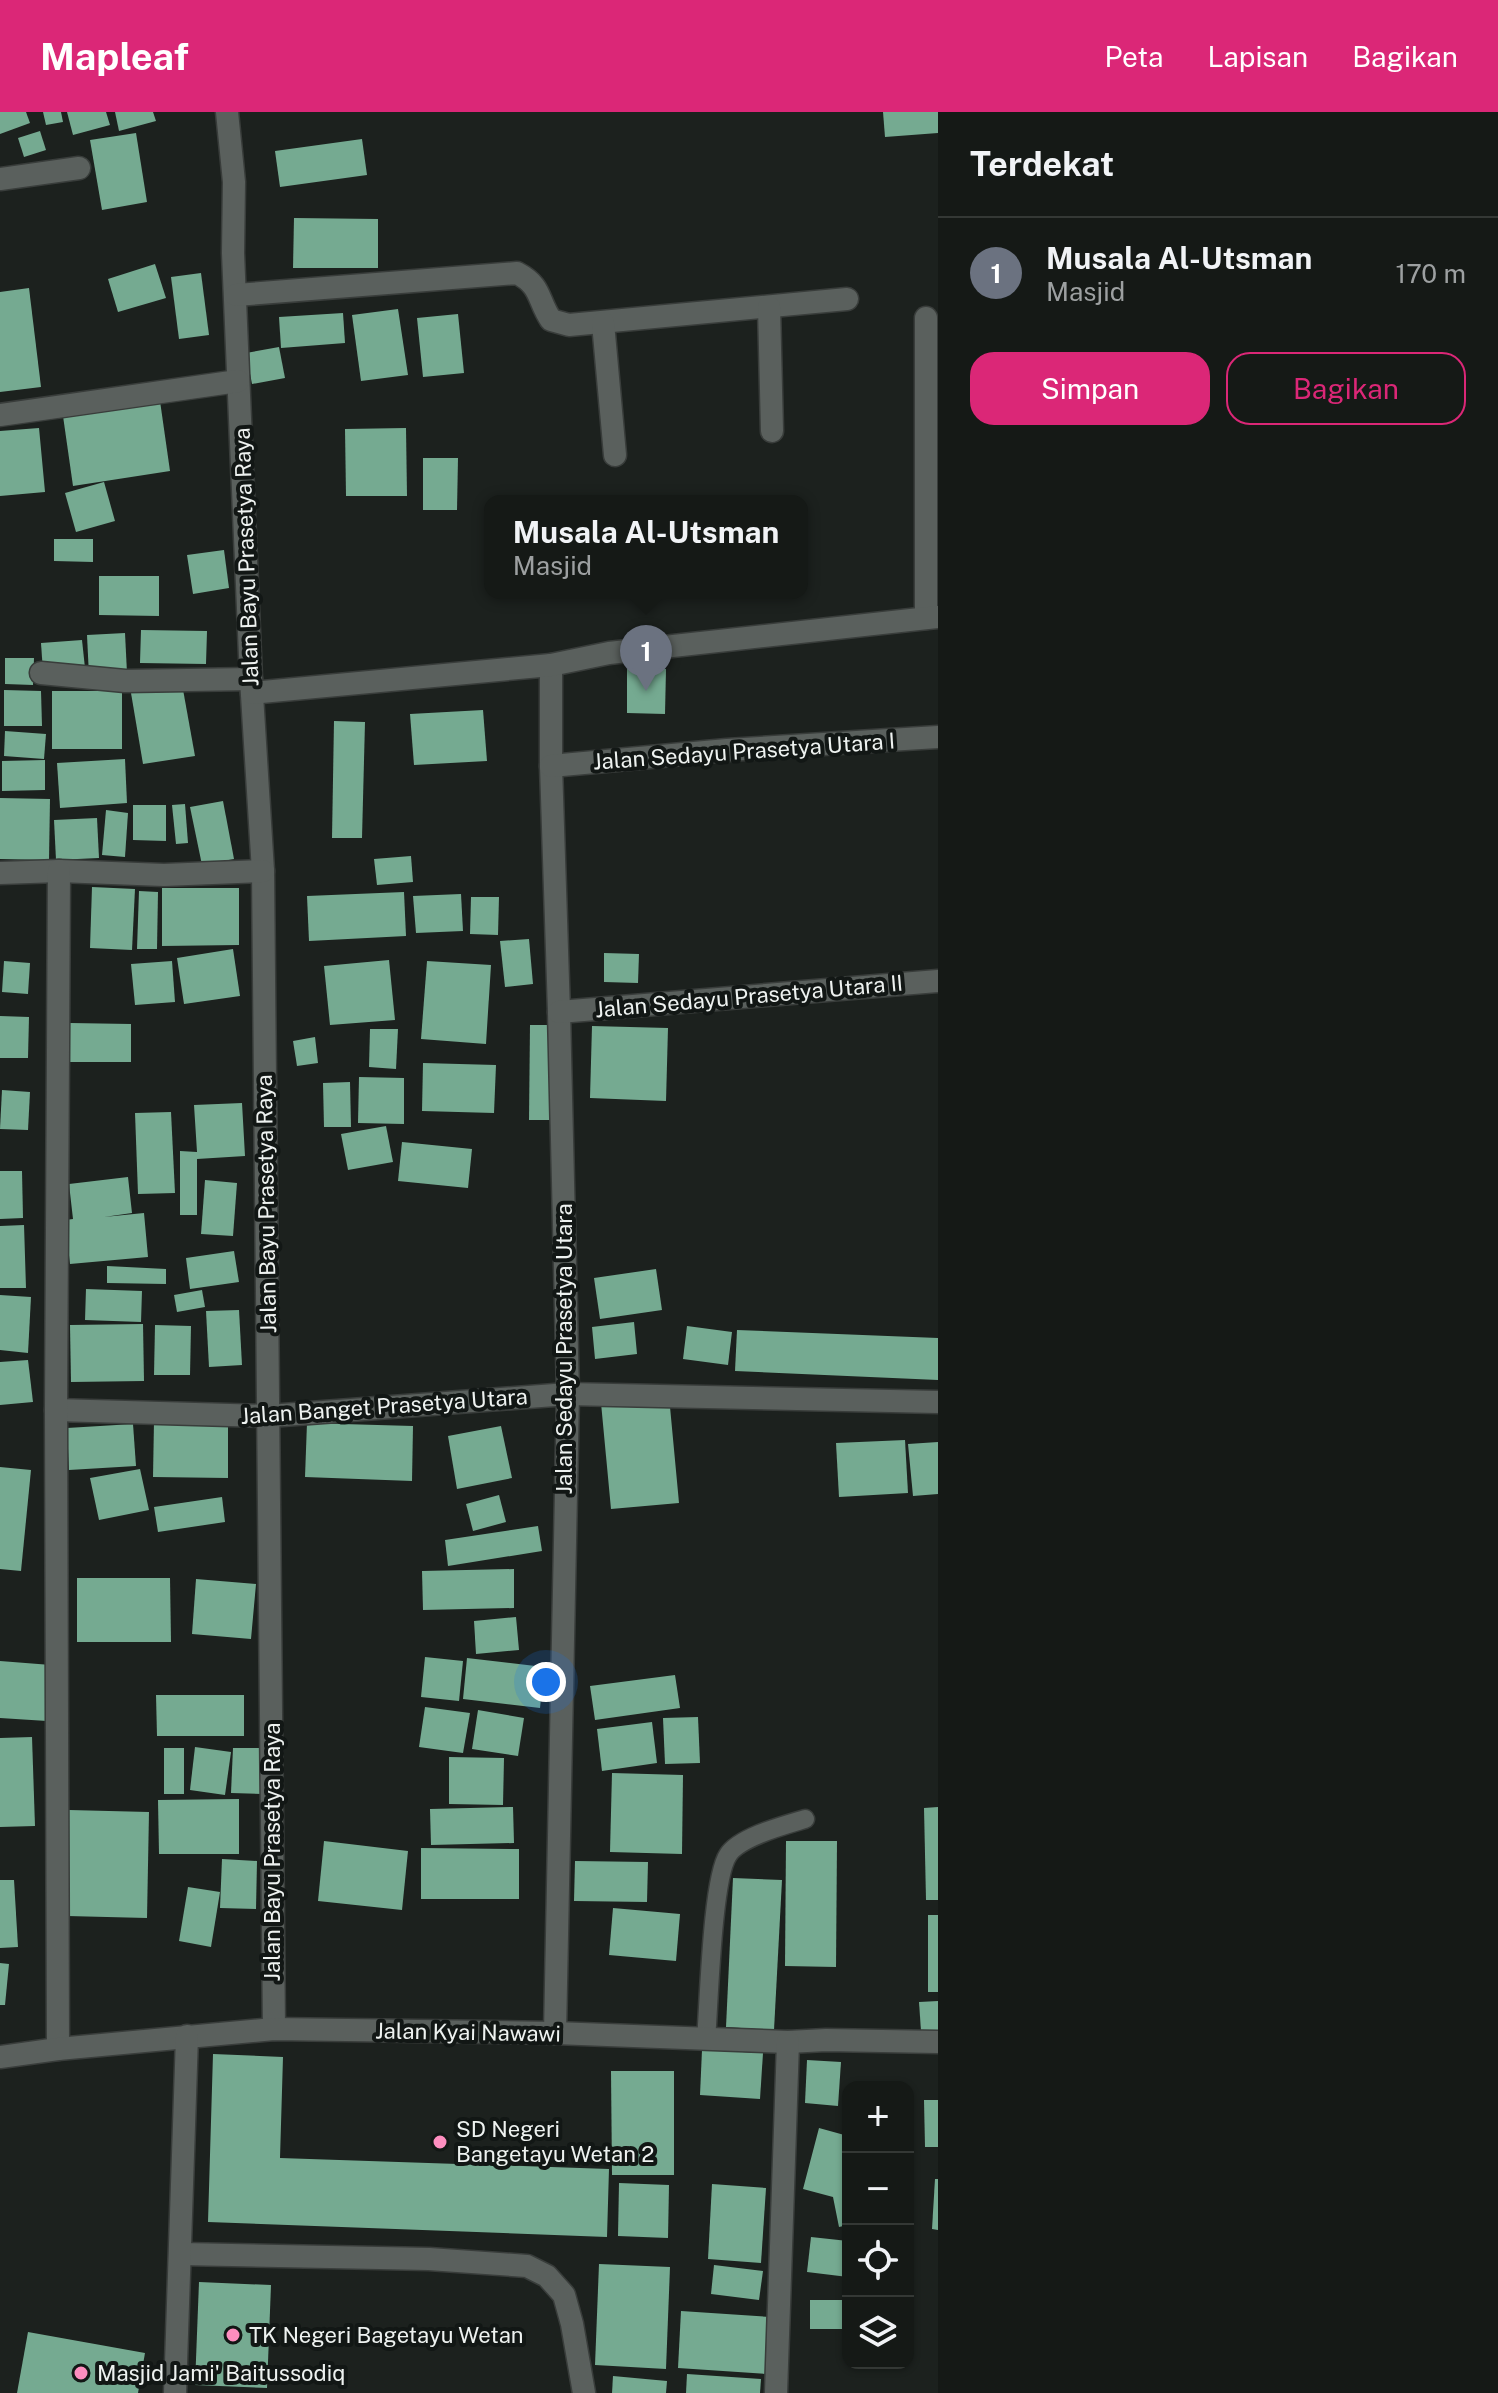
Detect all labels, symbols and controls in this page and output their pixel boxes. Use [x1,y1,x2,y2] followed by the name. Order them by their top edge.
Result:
[40,34,189,79] text: Mapleaf
[1104,40,1164,73] text: Peta
[1208,40,1308,73] text: Lapisan
[1352,40,1458,73] text: Bagikan
[970,144,1114,184] text: Terdekat
[1046,240,1312,276] text: Musala Al-Utsman
[990,258,1002,289] text: 1
[1396,258,1466,289] text: 170 m
[1046,276,1125,307] text: Masjid
[970,352,1210,425] button: Simpan
[1226,352,1466,425] button: Bagikan
[228,427,264,687] street label: Jalan Bayu Prasetya Raya
[484,495,808,599] popup
[513,514,779,550] text: Musala Al-Utsman
[513,550,592,581] text: Masjid
[620,625,672,691] pin: 1
[592,727,896,775] street label: Jalan Sedayu Prasetya Utara I
[594,970,904,1022] street label: Jalan Sedayu Prasetya Utara II
[251,1074,281,1334] street label: Jalan Bayu Prasetya Raya
[551,1203,577,1495] street label: Jalan Sedayu Prasetya Utara
[239,1383,529,1429] street label: Jalan Banget Prasetya Utara
[526,1662,566,1702] your location
[259,1723,285,1981] street label: Jalan Bayu Prasetya Raya
[375,2017,561,2047] street label: Jalan Kyai Nawawi
[842,2081,914,2369] map controls
[842,2081,914,2153] button: +
[456,2116,654,2167] place label: SD Negeri Bangetayu Wetan 2
[431,2133,449,2151] marker: SD Negeri Bangetayu Wetan 2
[842,2153,914,2225] button: −
[842,2225,914,2297] button: locate
[842,2297,914,2369] button: layers
[249,2322,524,2348] place label: TK Negeri Bagetayu Wetan
[224,2326,242,2344] marker: TK Negeri Bagetayu Wetan
[97,2360,345,2386] place label: Masjid Jami' Baitussodiq
[72,2364,90,2382] marker: Masjid Jami' Baitussodiq

